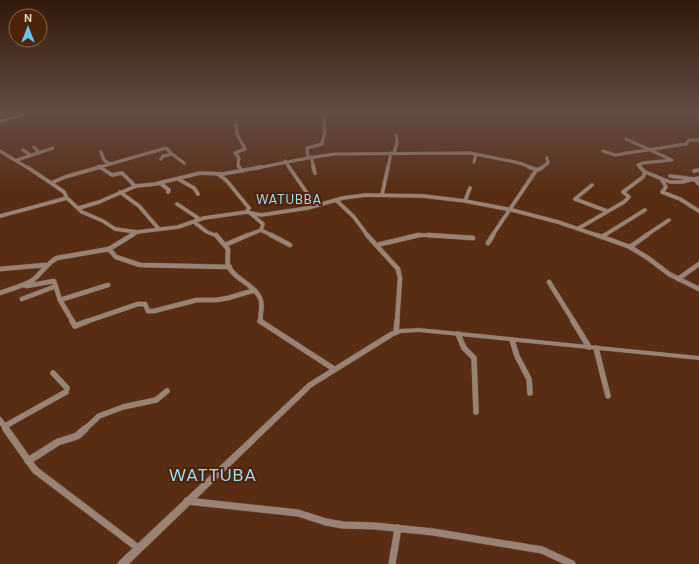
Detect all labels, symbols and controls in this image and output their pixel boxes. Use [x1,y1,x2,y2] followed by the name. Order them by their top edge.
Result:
[8,8,48,48] north arrow
[24,11,32,25] text: N
[256,191,322,208] district label: WATUBBA
[169,463,257,487] district label: WATTUBA

